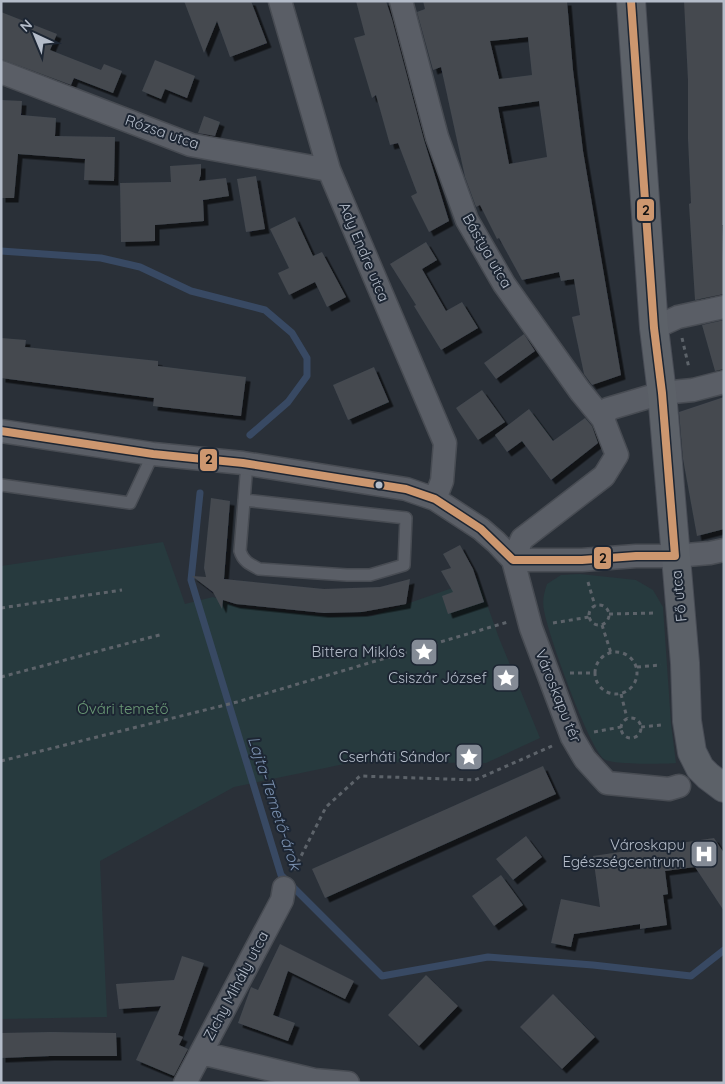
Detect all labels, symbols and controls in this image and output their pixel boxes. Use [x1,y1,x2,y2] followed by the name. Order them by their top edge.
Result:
[10,10,60,60] north arrow
[16,16,36,36] text: N
[123,110,202,153] street label: Rózsa utca
[636,198,655,222] line badge: 2
[335,199,394,304] street label: Ady Endre utca
[642,201,650,219] text: 2
[458,210,516,291] street label: Bástya utca
[199,448,218,472] line badge: 2
[205,450,213,468] text: 2
[374,480,384,490] unlabelled marker
[593,546,612,570] line badge: 2
[599,549,607,567] text: 2
[666,569,691,623] street label: Fő utca
[409,637,439,667] place icon: Bittera Miklós
[312,642,405,661] place label: Bittera Miklós
[531,647,586,745] street label: Városkapu tér
[491,663,521,693] place icon: Csiszár József
[388,668,488,687] place label: Csiszár József
[77,699,169,718] park label: Óvári temető
[244,734,306,874] water label: Lajta-Temető-árok
[454,742,484,772] place icon: Cserháti Sándor
[339,747,450,766] place label: Cserháti Sándor
[562,835,685,871] place label: Városkapu Egészségcentrum
[689,839,719,869] hospital icon: Városkapu Egészségcentrum
[199,928,272,1044] street label: Zichy Mihály utca

